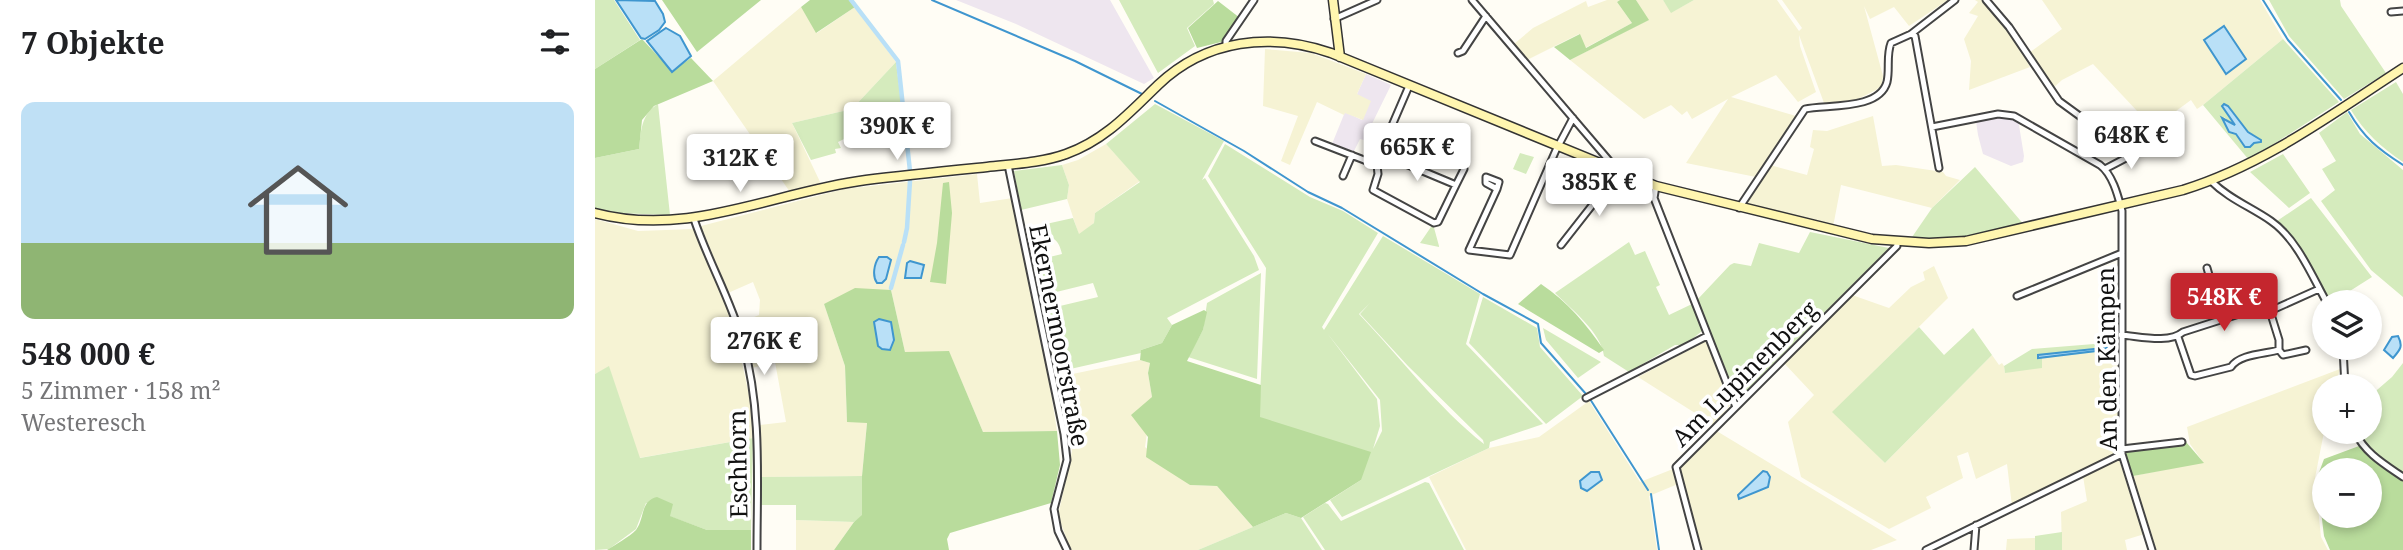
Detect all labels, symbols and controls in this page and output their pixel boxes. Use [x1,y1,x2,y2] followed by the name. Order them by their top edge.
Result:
[21,22,165,63] text: 7 Objekte
[536,23,574,61] icon: filters
[840,102,954,162] pin: 390K €
[860,109,934,141] text: 390K €
[2074,111,2188,171] pin: 648K €
[2094,118,2168,150] text: 648K €
[1360,124,1474,183] pin: 665K €
[1380,130,1454,162] text: 665K €
[683,134,797,194] pin: 312K €
[703,141,777,173] text: 312K €
[235,147,361,273] icon: home
[1542,158,1656,218] pin: 385K €
[1562,165,1636,197] text: 385K €
[1022,221,1098,449] street label: Ekernermoorstraße
[2088,267,2124,451] street label: An den Kämpen
[2167,274,2281,333] pin: 548K €
[2187,280,2261,312] text: 548K €
[2312,290,2382,528] map controls
[2312,290,2382,360] button: layers
[1664,293,1824,453] street label: Am Lupinenberg
[707,318,821,377] pin: 276K €
[727,324,801,356] text: 276K €
[21,333,155,374] text: 548 000 €
[21,374,221,406] text: 5 Zimmer · 158 m²
[2312,374,2382,444] button: +
[21,406,146,438] text: Westeresch
[720,409,754,519] street label: Eschhorn
[2312,458,2382,528] button: −

